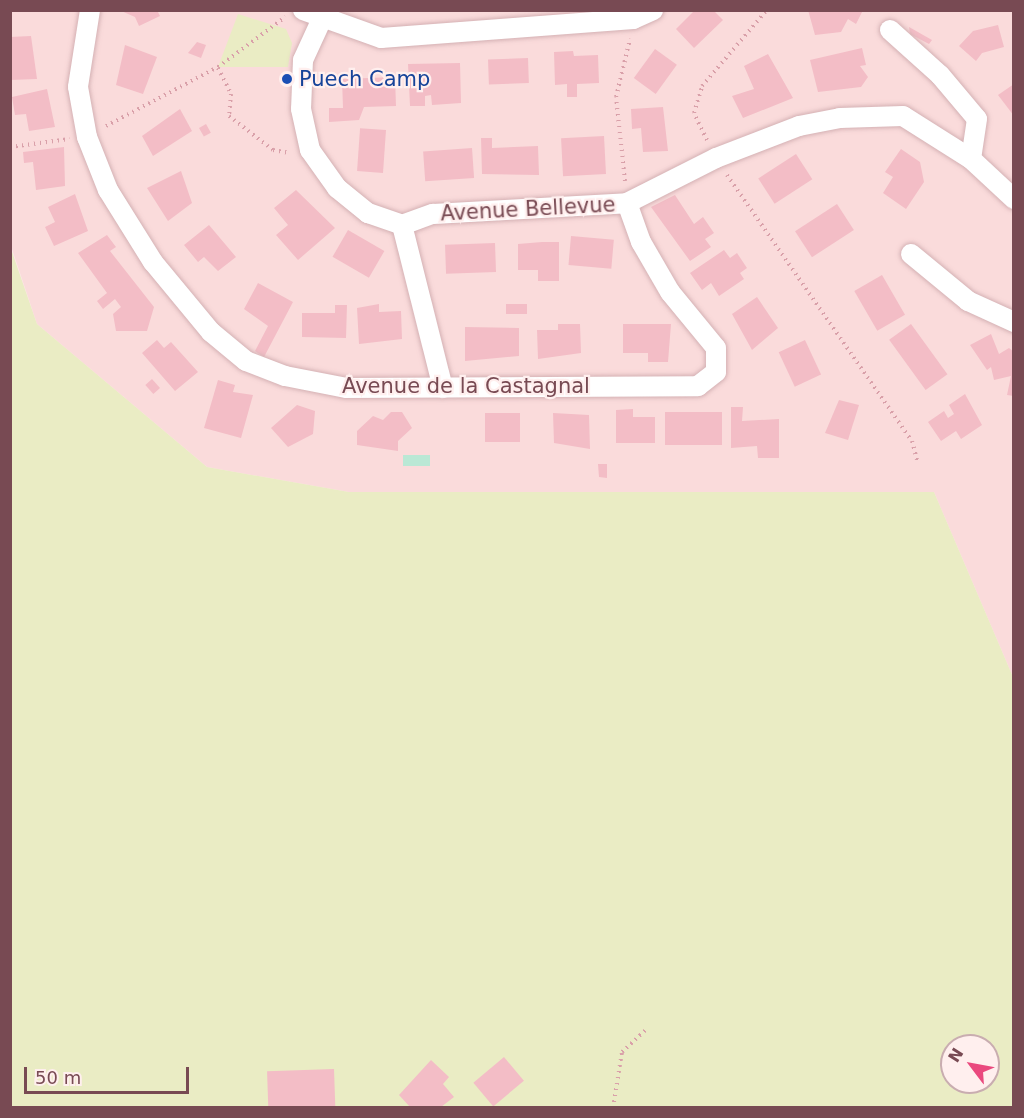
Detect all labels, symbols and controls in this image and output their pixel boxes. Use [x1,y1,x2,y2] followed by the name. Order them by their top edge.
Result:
[299,66,430,92] place label: Puech Camp
[280,72,294,86] marker: Puech Camp
[440,192,616,226] street label: Avenue Bellevue
[342,373,590,399] street label: Avenue de la Castagnal
[940,1034,1000,1094] north arrow
[944,1045,968,1066] text: N
[27,1055,192,1093] scale bar
[35,1067,81,1088] text: 50 m

